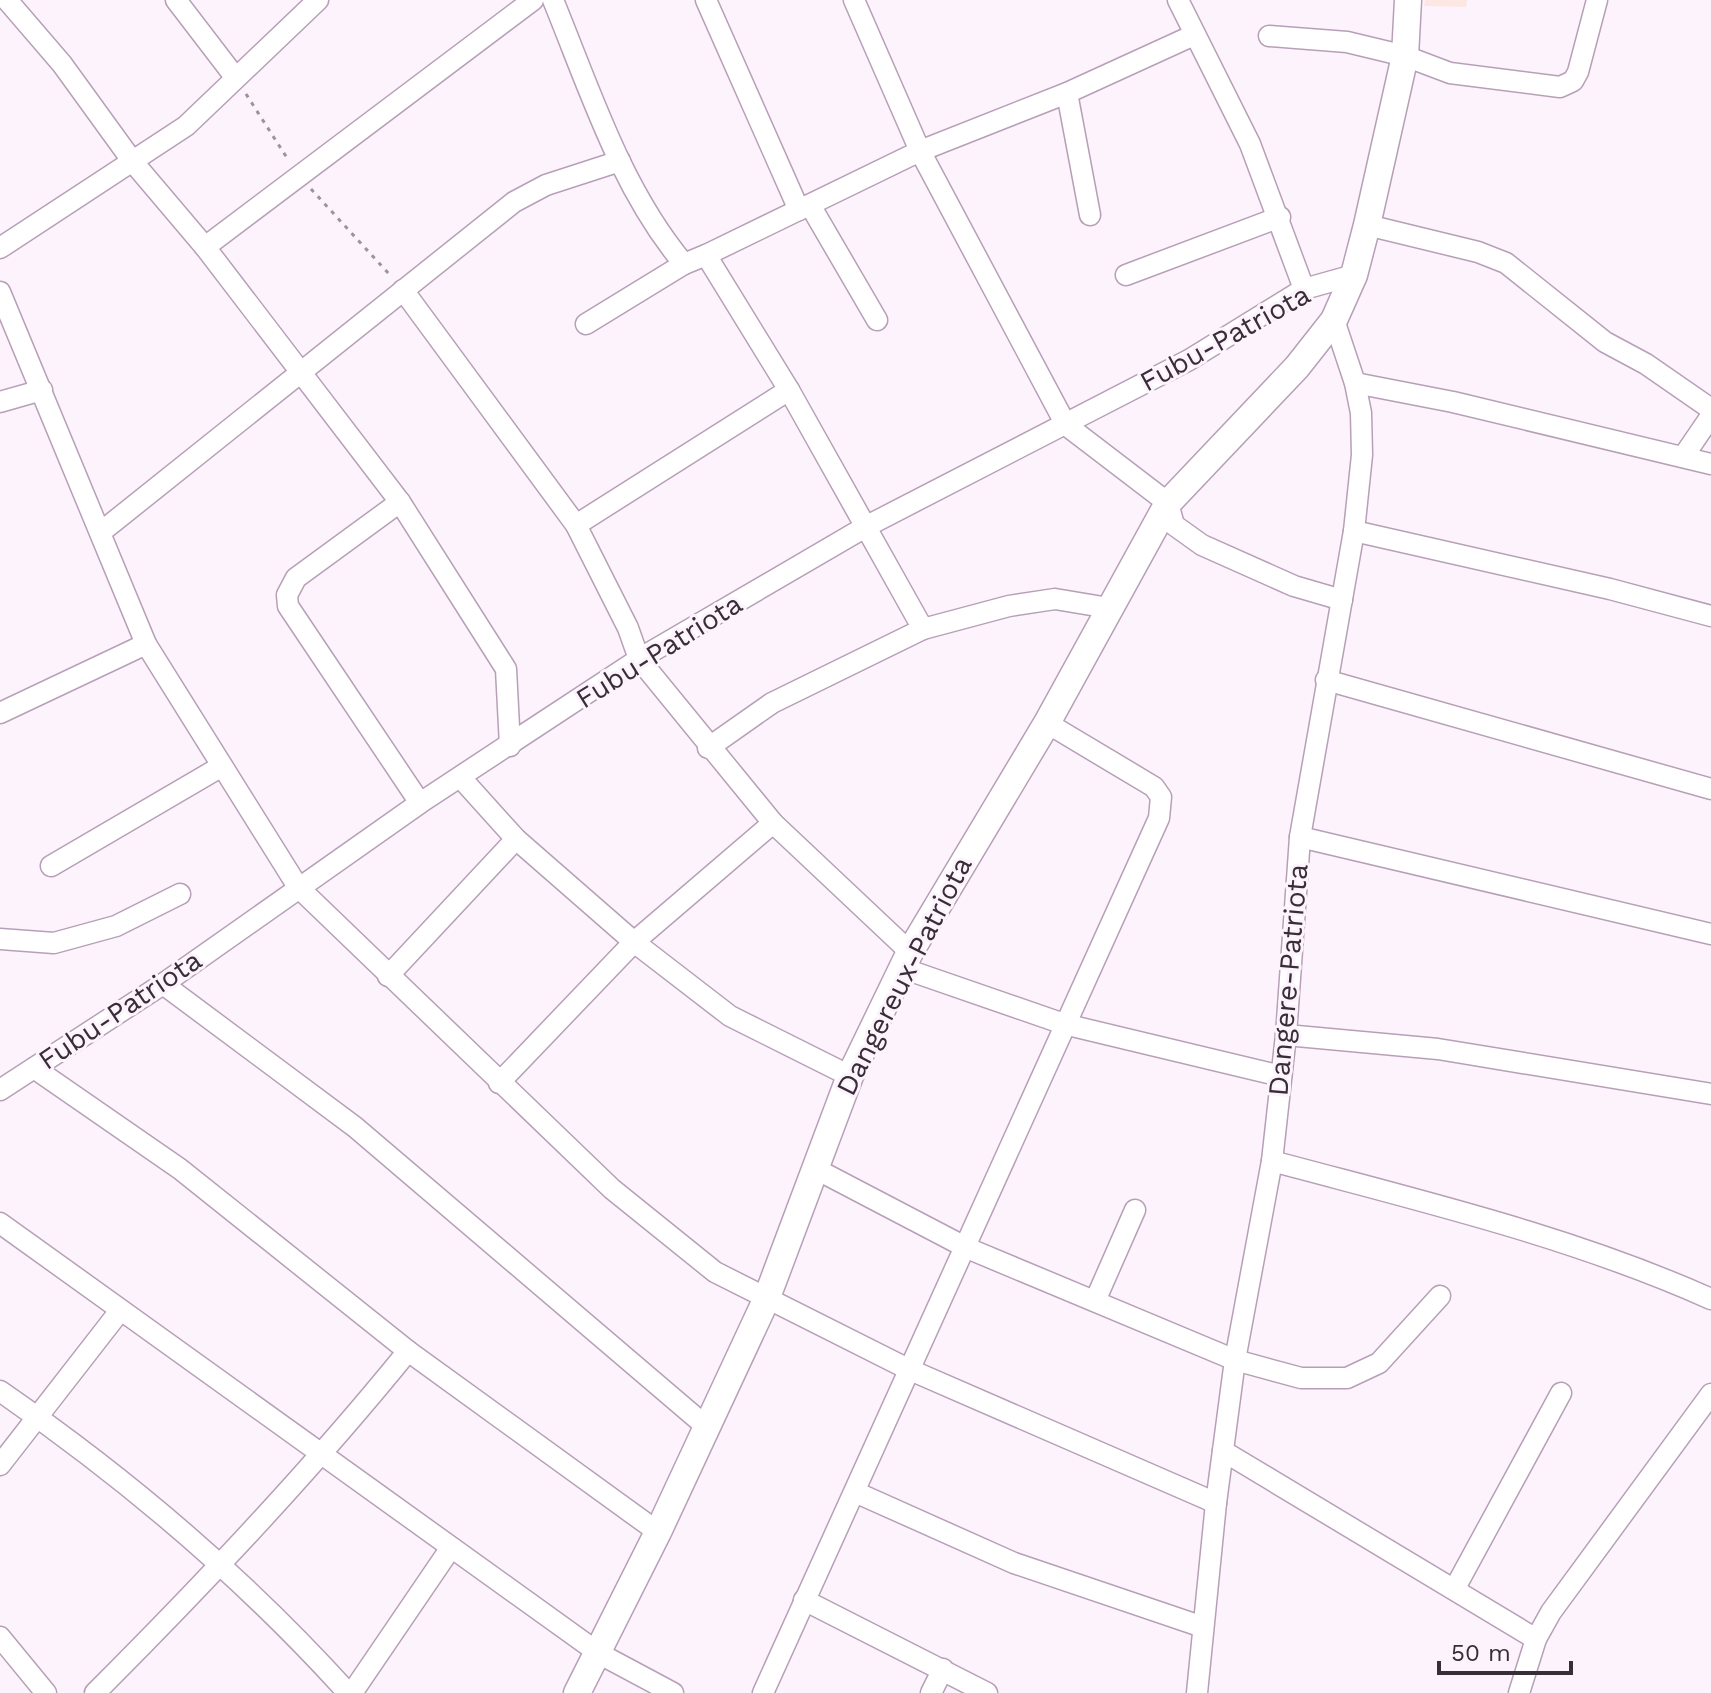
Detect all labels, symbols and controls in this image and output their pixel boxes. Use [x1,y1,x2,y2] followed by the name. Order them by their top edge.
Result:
[1134,278,1316,398] street label: Fubu-Patriota
[570,587,748,715] street label: Fubu-Patriota
[829,851,979,1101] street label: Dangereux-Patriota
[1261,862,1315,1097] street label: Dangere-Patriota
[32,943,208,1077] street label: Fubu-Patriota
[1439,1625,1571,1675] scale bar
[1451,1639,1511,1667] text: 50 m

